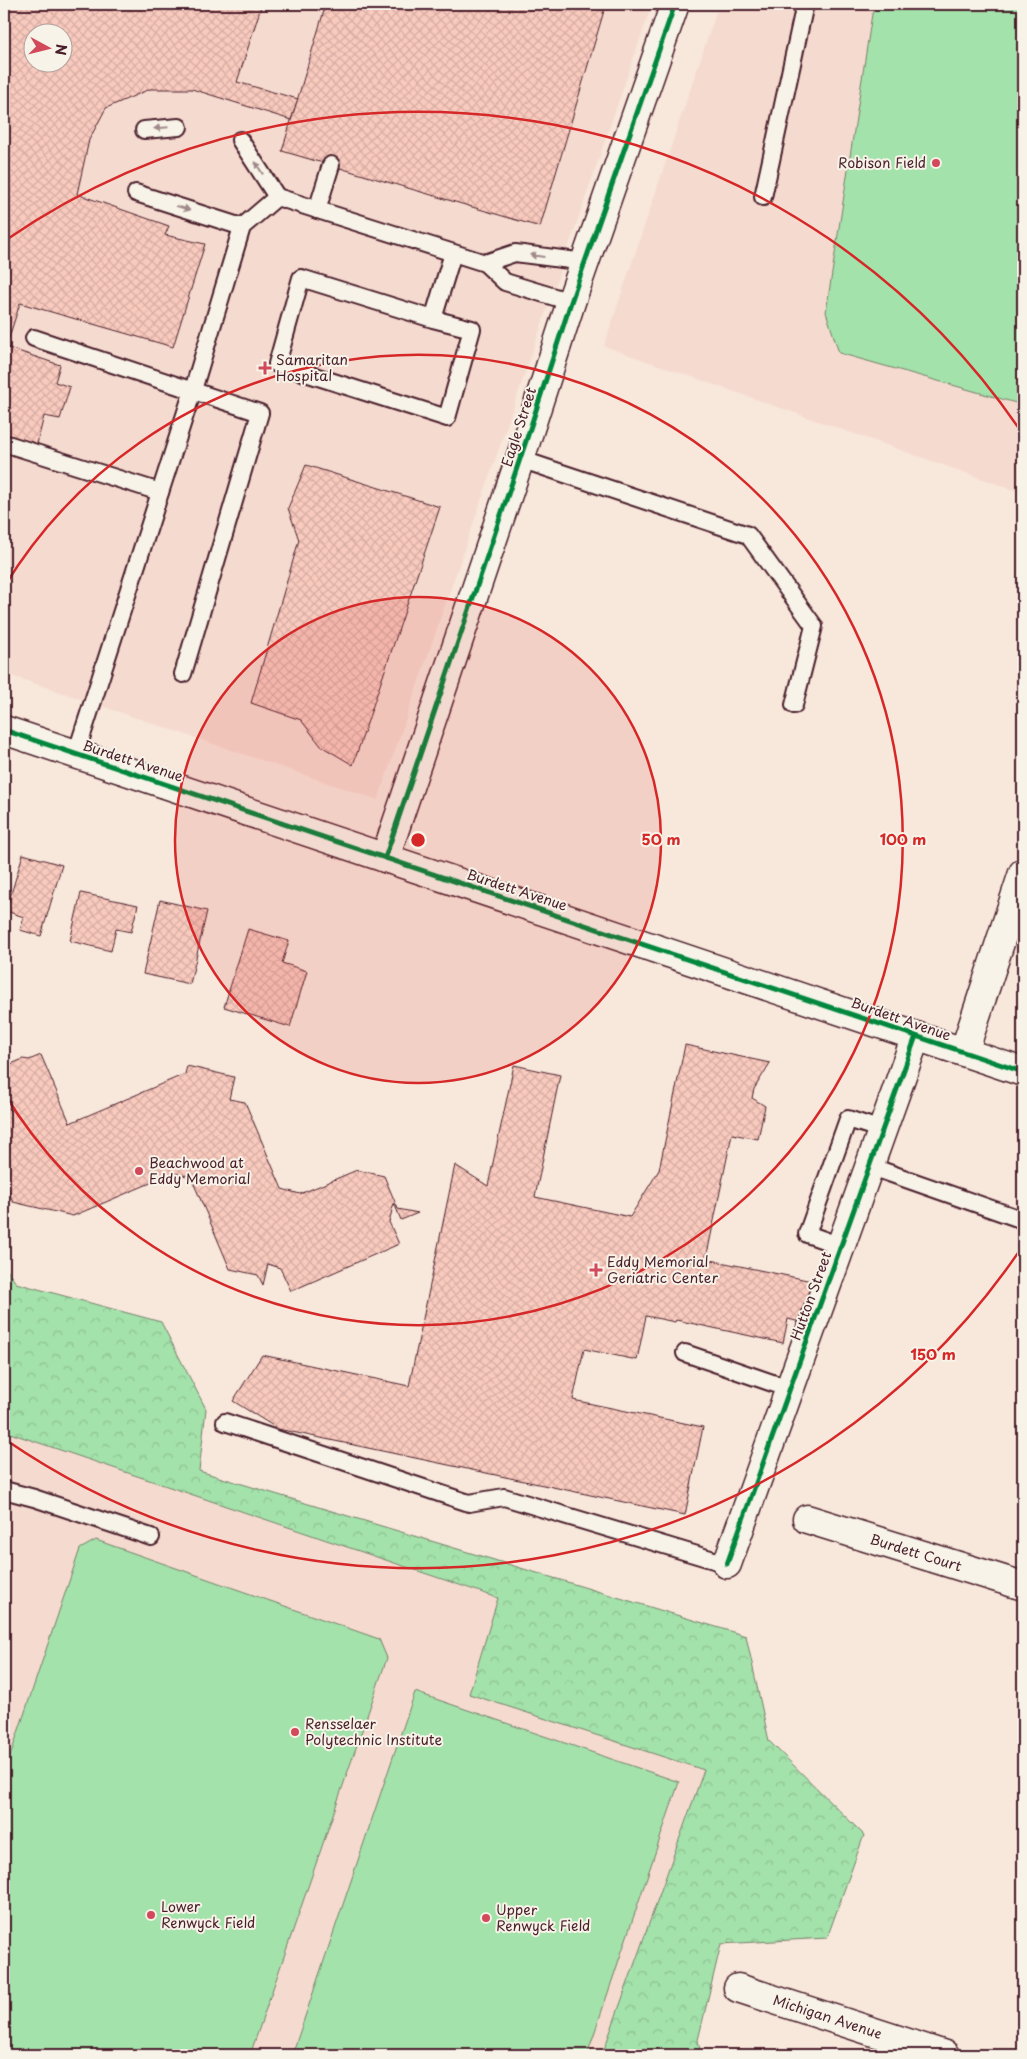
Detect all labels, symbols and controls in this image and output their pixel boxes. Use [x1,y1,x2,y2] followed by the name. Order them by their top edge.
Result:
[22,22,72,72] north arrow
[50,43,72,56] text: N
[153,125,169,133] one-way arrow
[838,152,926,173] place label: Robison Field
[930,157,942,169] marker: Robison Field
[254,162,263,175] one-way arrow
[175,205,190,213] one-way arrow
[529,251,545,259] one-way arrow
[276,349,348,386] place label: Samaritan Hospital
[258,361,272,375] marker: Samaritan Hospital
[496,384,541,469] street label: Eagle Street
[80,734,186,787] street label: Burdett Avenue
[642,827,680,850] text: 50 m
[880,827,926,850] text: 100 m
[409,831,427,849] centre of rings
[464,863,570,916] street label: Burdett Avenue
[848,992,954,1046] street label: Burdett Avenue
[149,1152,251,1189] place label: Beachwood at Eddy Memorial
[133,1165,145,1177] marker: Beachwood at Eddy Memorial
[785,1248,836,1343] street label: Hutton Street
[607,1251,718,1288] place label: Eddy Memorial Geriatric Center
[589,1263,603,1277] marker: Eddy Memorial Geriatric Center
[910,1342,956,1365] text: 150 m
[868,1528,965,1576] street label: Burdett Court
[305,1713,443,1750] place label: Rensselaer Polytechnic Institute
[289,1726,301,1738] marker: Rensselaer Polytechnic Institute
[161,1896,255,1933] place label: Lower Renwyck Field
[496,1899,590,1936] place label: Upper Renwyck Field
[145,1909,157,1921] marker: Lower Renwyck Field
[480,1912,492,1924] marker: Upper Renwyck Field
[770,1989,885,2044] street label: Michigan Avenue

